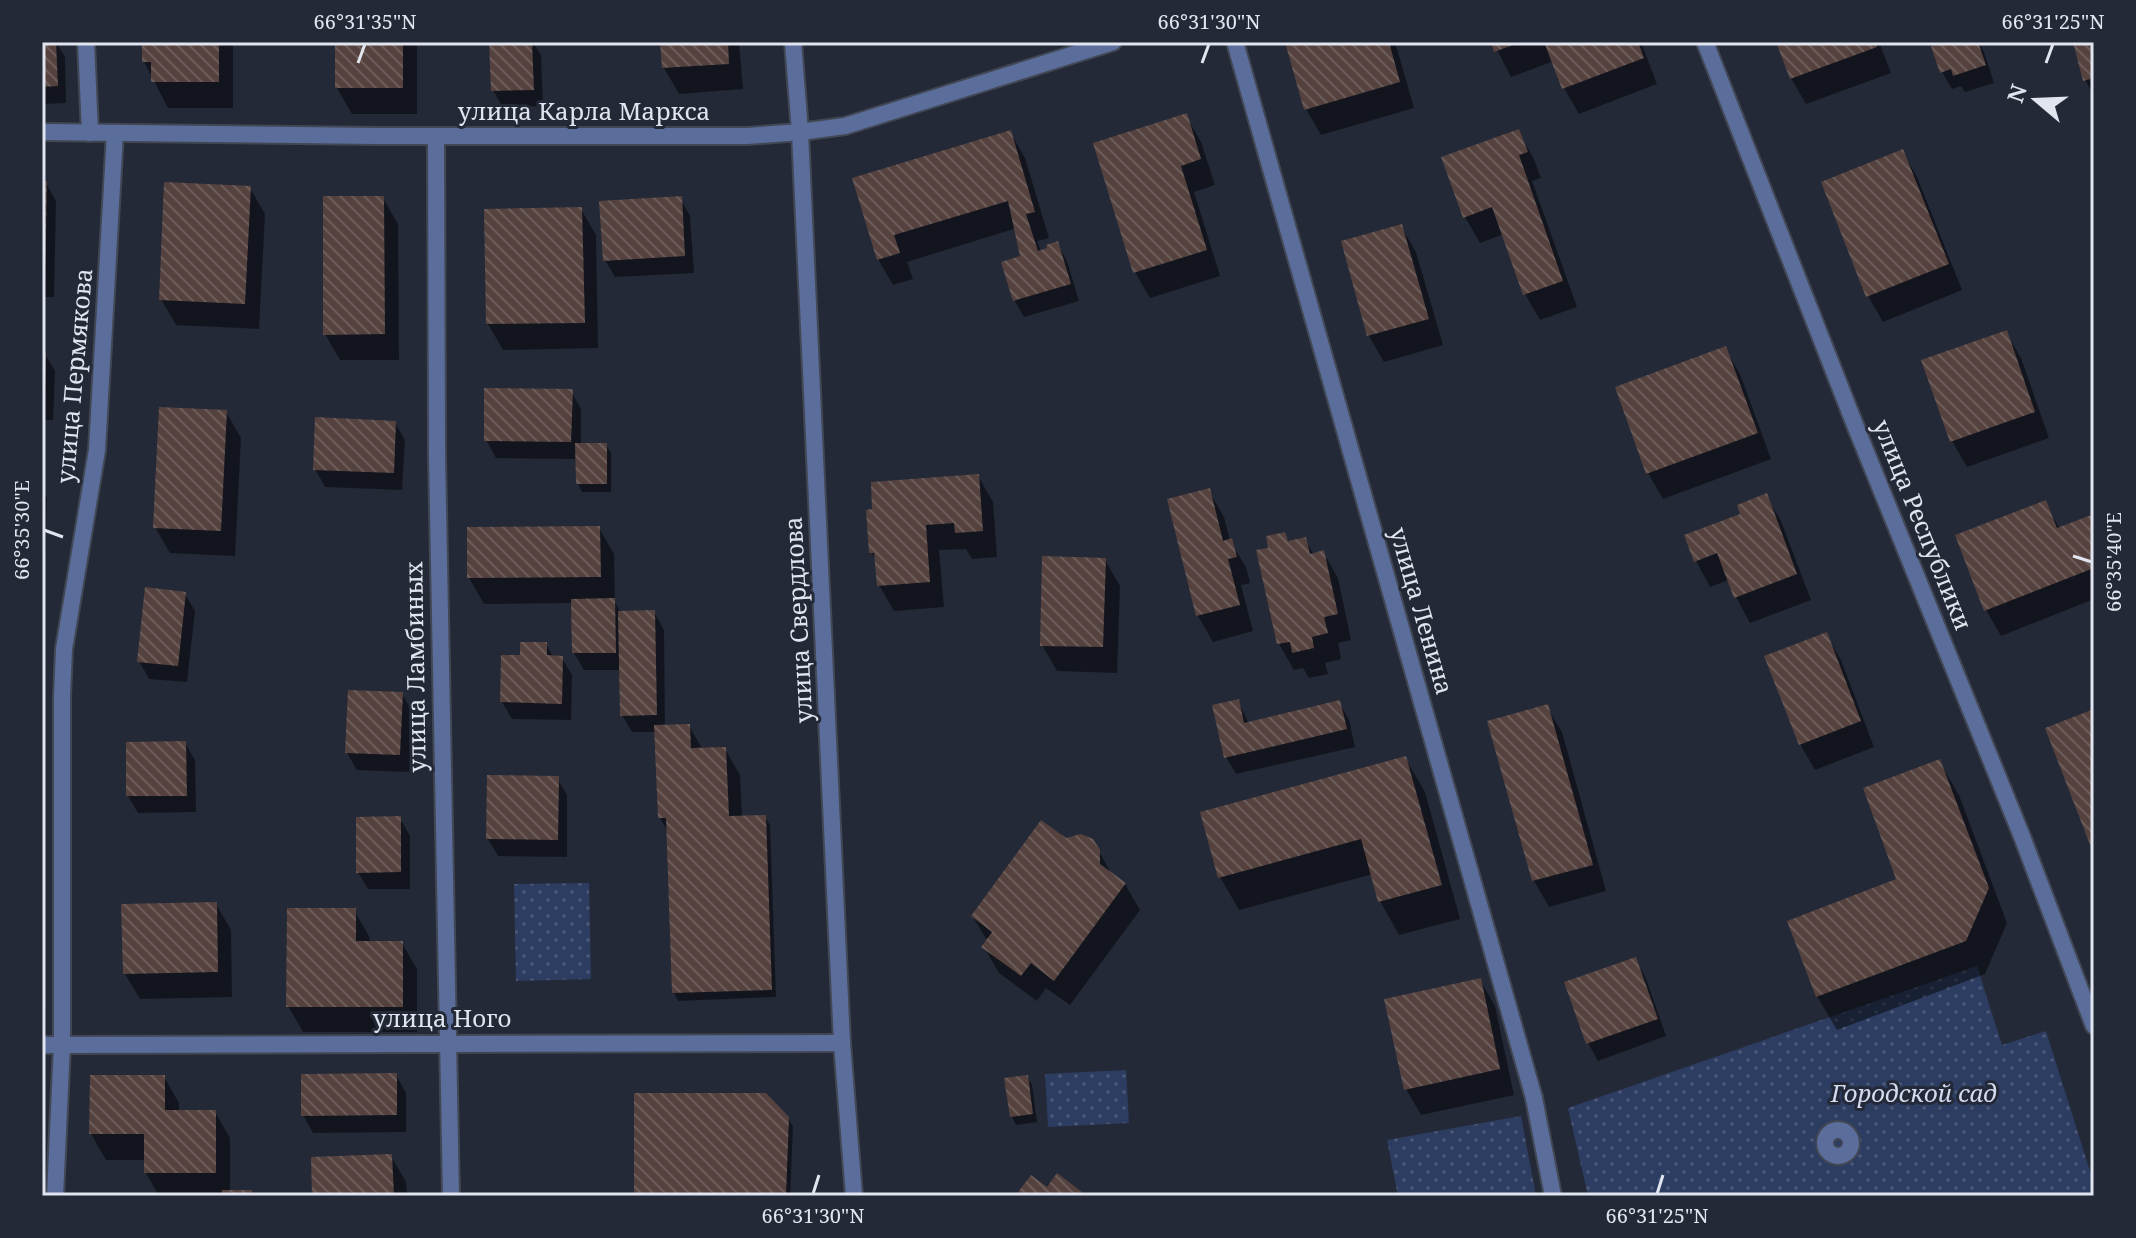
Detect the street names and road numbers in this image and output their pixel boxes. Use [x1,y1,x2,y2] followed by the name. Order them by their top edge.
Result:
[458,94,710,127] street label: улица Карла Маркса
[48,267,99,485] street label: улица Пермякова
[1866,414,1981,635] street label: улица Республики
[776,516,819,724] street label: улица Свердлова
[1383,523,1462,698] street label: улица Ленина
[396,561,433,773] street label: улица Ламбиных
[373,1001,511,1034] street label: улица Ного

